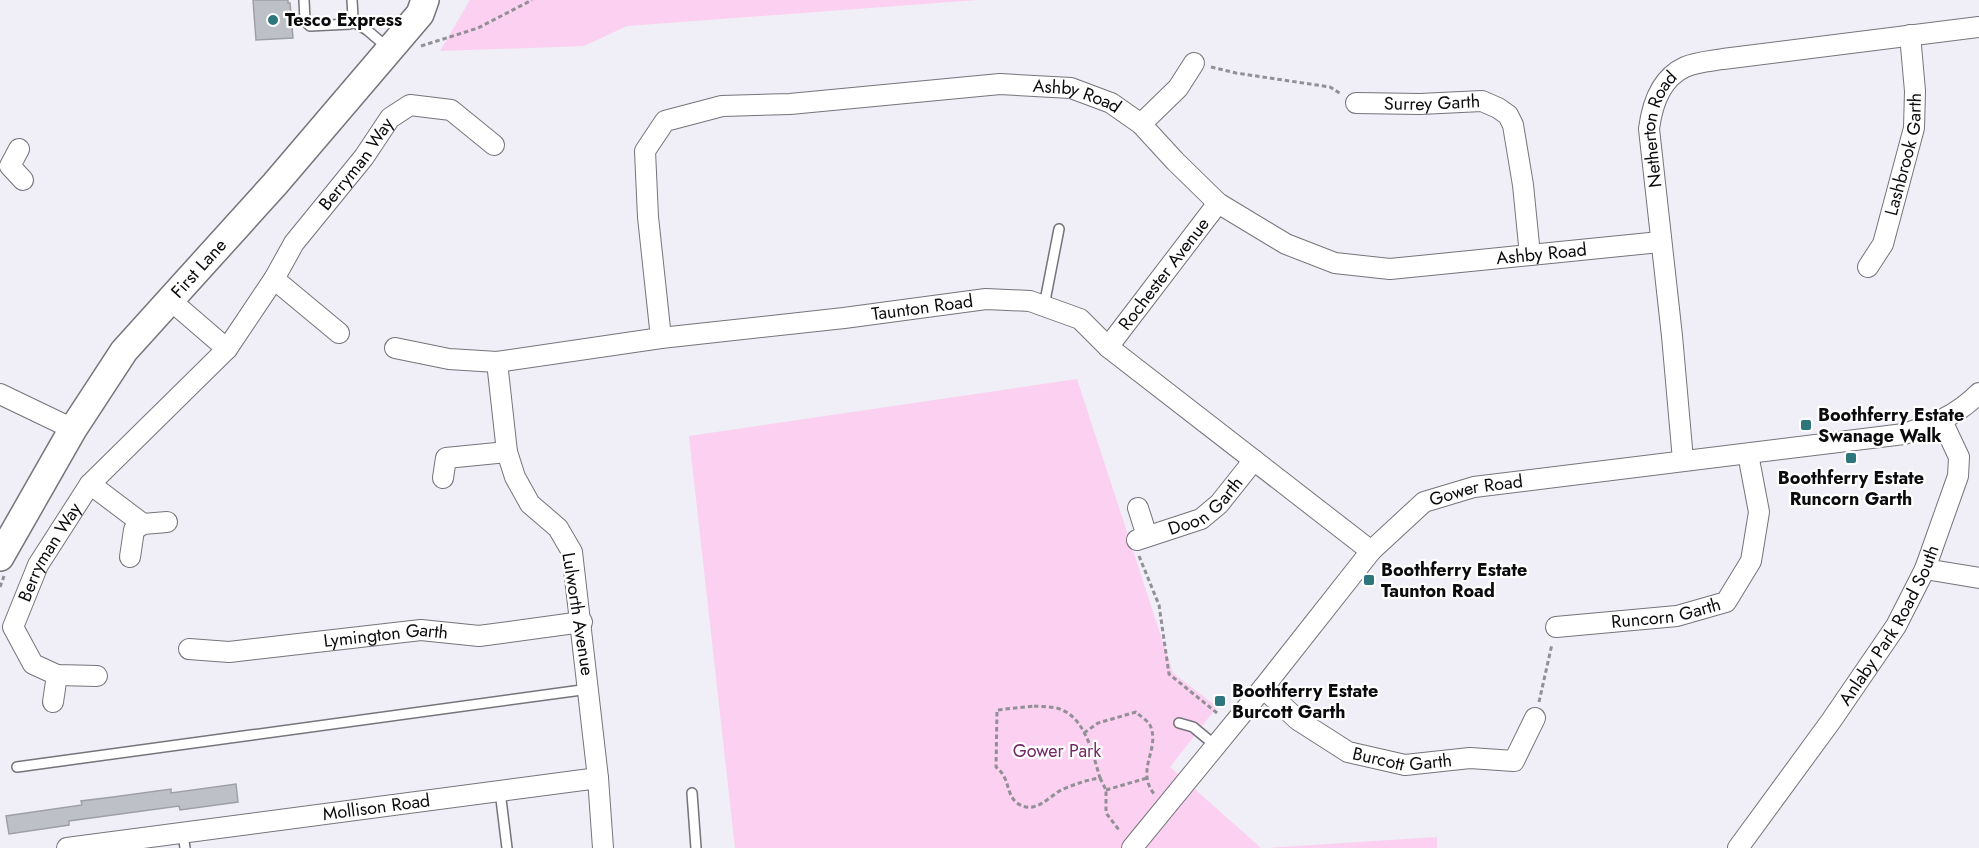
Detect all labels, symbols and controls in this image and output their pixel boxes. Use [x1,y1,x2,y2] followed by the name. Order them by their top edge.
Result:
[285,7,402,33] place label: Tesco Express
[266,13,280,27] marker: Tesco Express
[1636,65,1683,189] street label: Netherton Road
[1032,73,1127,119] street label: Ashby Road
[1384,88,1481,117] street label: Surrey Garth
[1878,93,1928,218] street label: Lashbrook Garth
[313,112,400,216] street label: Berryman Way
[1112,212,1215,336] street label: Rochester Avenue
[165,233,233,304] street label: First Lane
[1495,236,1588,271] street label: Ashby Road
[870,288,975,327] street label: Taunton Road
[1818,402,1964,449] place label: Boothferry Estate Swanage Walk
[1799,418,1813,432] marker: Boothferry Estate Swanage Walk
[1844,451,1858,465] marker: Boothferry Estate Runcorn Garth
[1778,465,1924,512] place label: Boothferry Estate Runcorn Garth
[1426,468,1524,513] street label: Gower Road
[1165,471,1249,542] street label: Doon Garth
[12,497,88,606] street label: Berryman Way
[1832,541,1945,711] street label: Anlaby Park Road South
[555,550,601,678] street label: Lulworth Avenue
[1381,557,1527,604] place label: Boothferry Estate Taunton Road
[1362,573,1376,587] marker: Boothferry Estate Taunton Road
[1610,591,1724,635] street label: Runcorn Garth
[322,617,449,654] street label: Lymington Garth
[1232,678,1378,725] place label: Boothferry Estate Burcott Garth
[1213,694,1227,708] marker: Boothferry Estate Burcott Garth
[1013,738,1101,764] park label: Gower Park
[1350,740,1453,778] street label: Burcott Garth
[321,787,432,827] street label: Mollison Road

